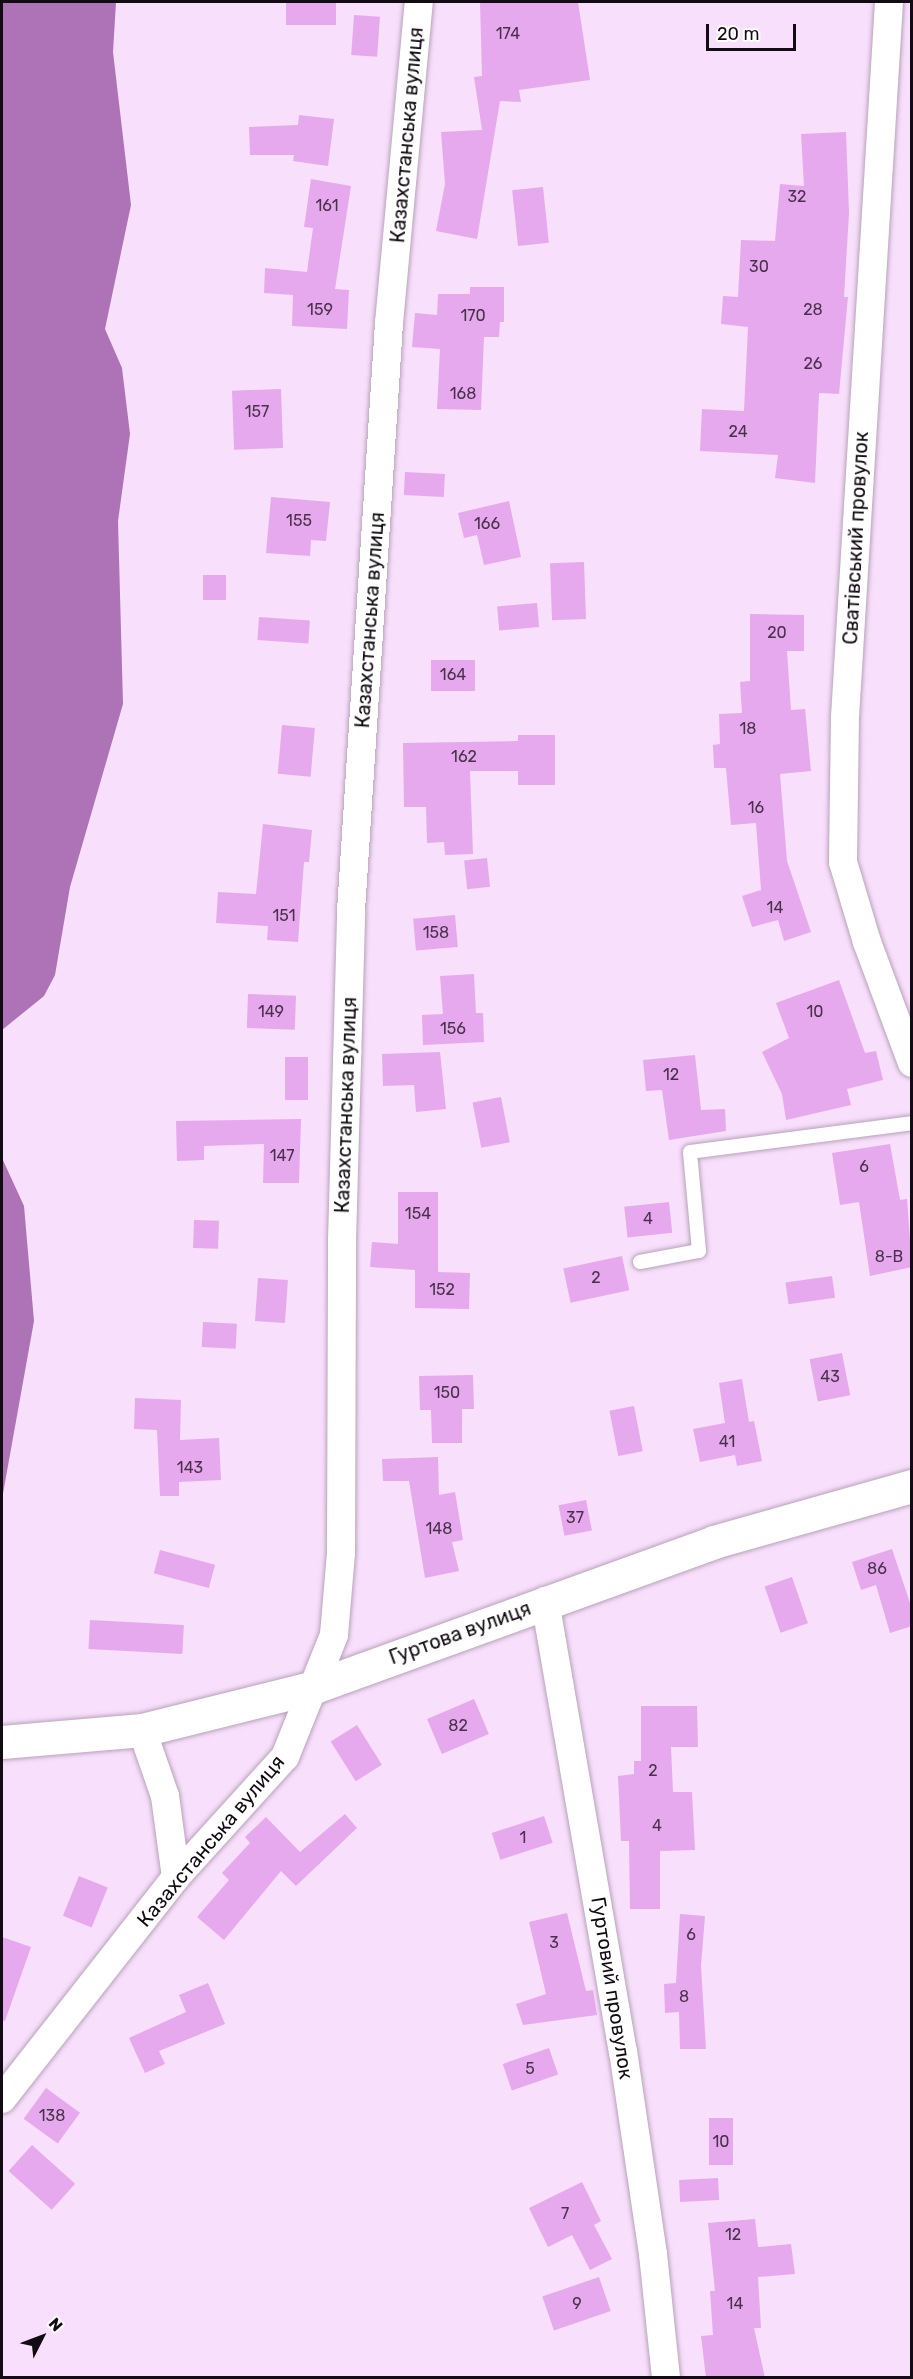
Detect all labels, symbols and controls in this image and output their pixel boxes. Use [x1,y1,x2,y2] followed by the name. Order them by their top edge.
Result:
[709,12,799,50] scale bar
[717,23,759,45] text: 20 m
[496,24,520,44] house number: 174
[386,26,428,244] street label: Казахстанська вулиця
[787,187,807,207] house number: 32
[316,196,338,216] house number: 161
[749,257,769,277] house number: 30
[307,300,333,320] house number: 159
[803,300,823,320] house number: 28
[460,306,486,326] house number: 170
[803,354,823,374] house number: 26
[450,384,476,404] house number: 168
[245,402,269,422] house number: 157
[728,422,748,442] house number: 24
[838,431,874,645] street label: Сватівський провулок
[286,511,312,531] house number: 155
[350,511,390,729] street label: Казахстанська вулиця
[474,514,500,534] house number: 166
[767,623,787,643] house number: 20
[440,665,466,685] house number: 164
[739,719,757,739] house number: 18
[451,747,477,767] house number: 162
[748,798,764,818] house number: 16
[767,898,783,918] house number: 14
[273,906,295,926] house number: 151
[423,923,449,943] house number: 158
[330,996,362,1214] street label: Казахстанська вулиця
[258,1002,284,1022] house number: 149
[806,1002,824,1022] house number: 10
[440,1019,466,1039] house number: 156
[663,1065,679,1085] house number: 12
[270,1146,294,1166] house number: 147
[859,1157,869,1177] house number: 6
[405,1204,431,1224] house number: 154
[643,1209,653,1229] house number: 4
[875,1247,903,1267] house number: 8-В
[591,1268,601,1288] house number: 2
[429,1280,455,1300] house number: 152
[820,1367,840,1387] house number: 43
[434,1383,460,1403] house number: 150
[719,1432,735,1452] house number: 41
[177,1458,203,1478] house number: 143
[566,1508,584,1528] house number: 37
[426,1519,452,1539] house number: 148
[867,1559,887,1579] house number: 86
[386,1596,534,1670] street label: Гуртова вулиця
[448,1716,468,1736] house number: 82
[132,1750,290,1932] street label: Казахстанська вулиця
[648,1761,658,1781] house number: 2
[652,1816,662,1836] house number: 4
[520,1828,526,1848] house number: 1
[586,1895,638,2081] street label: Гуртовий провулок
[686,1925,696,1945] house number: 6
[549,1933,559,1953] house number: 3
[679,1987,689,2007] house number: 8
[525,2059,535,2079] house number: 5
[39,2106,65,2126] house number: 138
[712,2132,730,2152] house number: 10
[561,2204,569,2224] house number: 7
[725,2225,741,2245] house number: 12
[572,2294,582,2314] house number: 9
[727,2294,743,2314] house number: 14
[12,2307,72,2367] north arrow
[45,2314,67,2335] text: N

